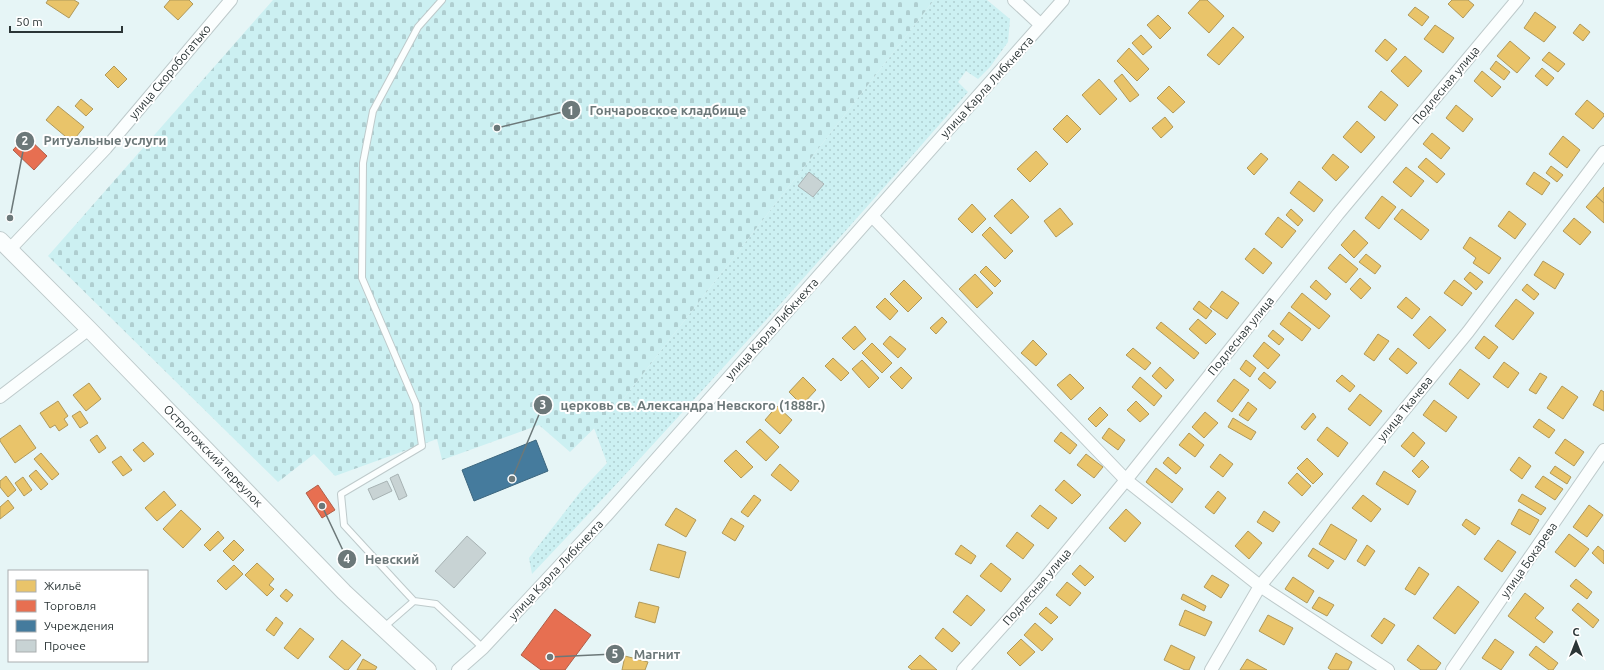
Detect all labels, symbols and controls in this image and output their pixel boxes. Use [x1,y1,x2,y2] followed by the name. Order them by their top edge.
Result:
[10,8,122,34] scale bar
[16,15,43,28] text: 50 m
[126,22,213,122] street label: улица Скоробогатько
[938,33,1036,140] street label: улица Карла Либкнехта
[1409,43,1482,126] street label: Подлесная улица
[561,98,754,123] callout: Гончаровское кладбище
[590,103,747,117] text: Гончаровское кладбище
[568,104,574,117] text: 1
[15,128,174,153] callout: Ритуальные услуги
[44,133,166,147] text: Ритуальные услуги
[22,134,29,147] text: 2
[723,275,821,382] street label: улица Карла Либкнехта
[1205,294,1276,377] street label: Подлесная улица
[1374,374,1435,444] street label: улица Ткачева
[533,393,833,418] callout: церковь св. Александра Невского (1888г.)
[540,398,546,411] text: 3
[561,398,825,413] text: церковь св. Александра Невского (1888г.)
[161,402,265,509] street label: Острогожский переулок
[506,517,605,622] street label: улица Карла Либкнехта
[1498,520,1559,600] street label: улица Бокарева
[1000,546,1073,628] street label: Подлесная улица
[337,547,427,572] callout: Невский
[344,552,351,565] text: 4
[365,552,419,566] text: Невский
[8,570,148,662] legend
[44,579,81,592] text: Жильё
[44,599,96,612] text: Торговля
[44,619,114,632] text: Учреждения
[1556,622,1596,662] north arrow
[1572,626,1580,638] text: С
[44,639,86,652] text: Прочее
[605,642,688,667] callout: Магнит
[612,647,619,660] text: 5
[634,647,681,661] text: Магнит

